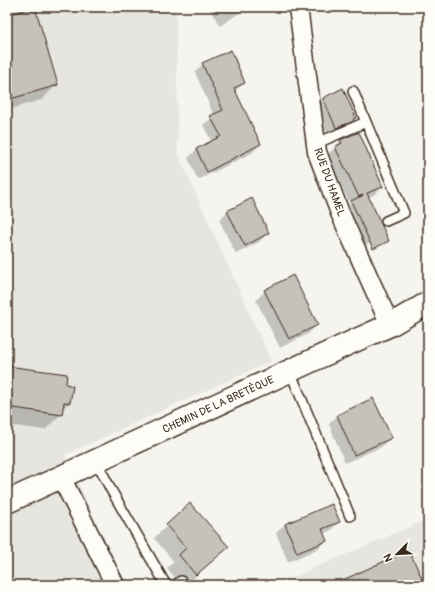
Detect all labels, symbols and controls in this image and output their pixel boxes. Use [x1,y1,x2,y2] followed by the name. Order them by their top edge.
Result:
[311,146,348,218] street label: RUE DU HAMEL
[160,373,276,436] street label: CHEMIN DE LA BRETÈQUE
[377,534,417,574] north arrow
[381,551,396,564] text: N

